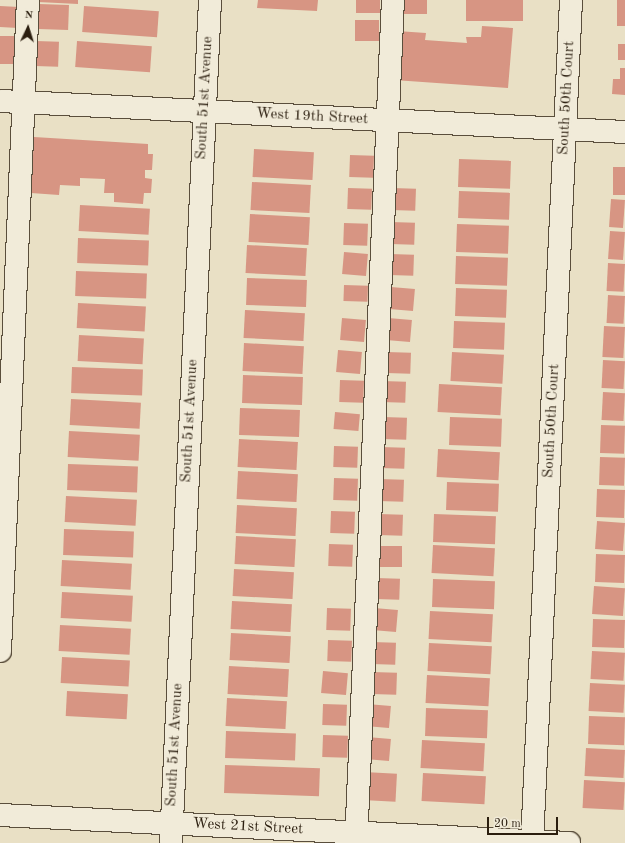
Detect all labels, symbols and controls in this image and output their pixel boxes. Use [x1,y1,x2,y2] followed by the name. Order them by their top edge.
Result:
[8,8,48,48] north arrow
[24,10,33,21] text: N
[193,36,217,160] street label: South 51st Avenue
[555,40,579,156] street label: South 50th Court
[256,105,368,129] street label: West 19th Street
[178,359,202,483] street label: South 51st Avenue
[540,363,564,479] street label: South 50th Court
[163,683,187,807] street label: South 51st Avenue
[489,809,560,835] scale bar
[192,815,304,839] street label: West 21st Street
[494,818,521,830] text: 20 m

